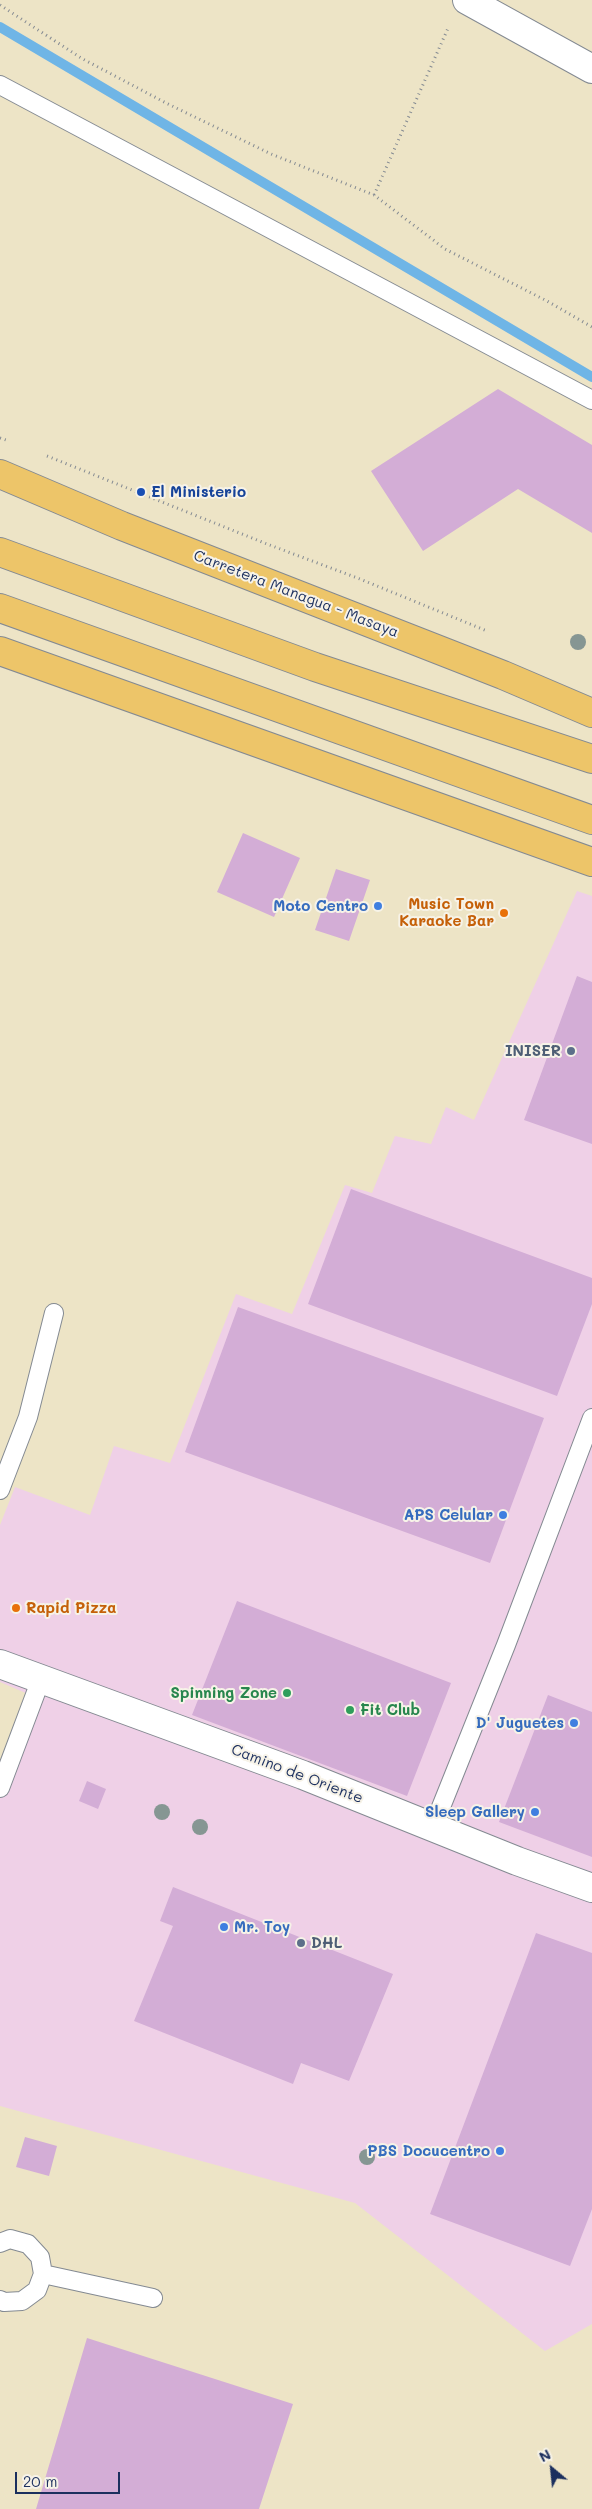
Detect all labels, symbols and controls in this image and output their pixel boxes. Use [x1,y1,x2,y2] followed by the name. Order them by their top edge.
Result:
[151,483,246,501] place label: El Ministerio
[135,486,147,498] marker: El Ministerio
[191,546,401,642] street label: Carretera Managua - Masaya
[399,895,494,930] place label: Music Town Karaoke Bar
[273,897,368,915] place label: Moto Centro
[372,900,384,912] marker: Moto Centro
[498,907,510,919] marker: Music Town Karaoke Bar
[505,1042,561,1060] place label: INISER
[565,1045,577,1057] marker: INISER
[404,1506,493,1524] place label: APS Celular
[497,1509,509,1521] marker: APS Celular
[26,1599,116,1617] place label: Rapid Pizza
[10,1602,22,1614] marker: Rapid Pizza
[171,1684,277,1702] place label: Spinning Zone
[281,1687,293,1699] marker: Spinning Zone
[360,1701,420,1719] place label: Fit Club
[344,1704,356,1716] marker: Fit Club
[476,1714,564,1732] place label: D' Juguetes
[568,1717,580,1729] marker: D' Juguetes
[229,1741,365,1807] street label: Camino de Oriente
[425,1803,525,1821] place label: Sleep Gallery
[529,1806,541,1818] marker: Sleep Gallery
[234,1918,290,1936] place label: Mr. Toy
[218,1921,230,1933] marker: Mr. Toy
[311,1934,343,1952] place label: DHL
[295,1937,307,1949] marker: DHL
[367,2142,490,2160] place label: PBS Docucentro
[494,2145,506,2157] marker: PBS Docucentro
[527,2444,577,2494] north arrow
[536,2444,554,2466] text: N
[18,2462,122,2494] scale bar
[23,2471,57,2491] text: 20 m

